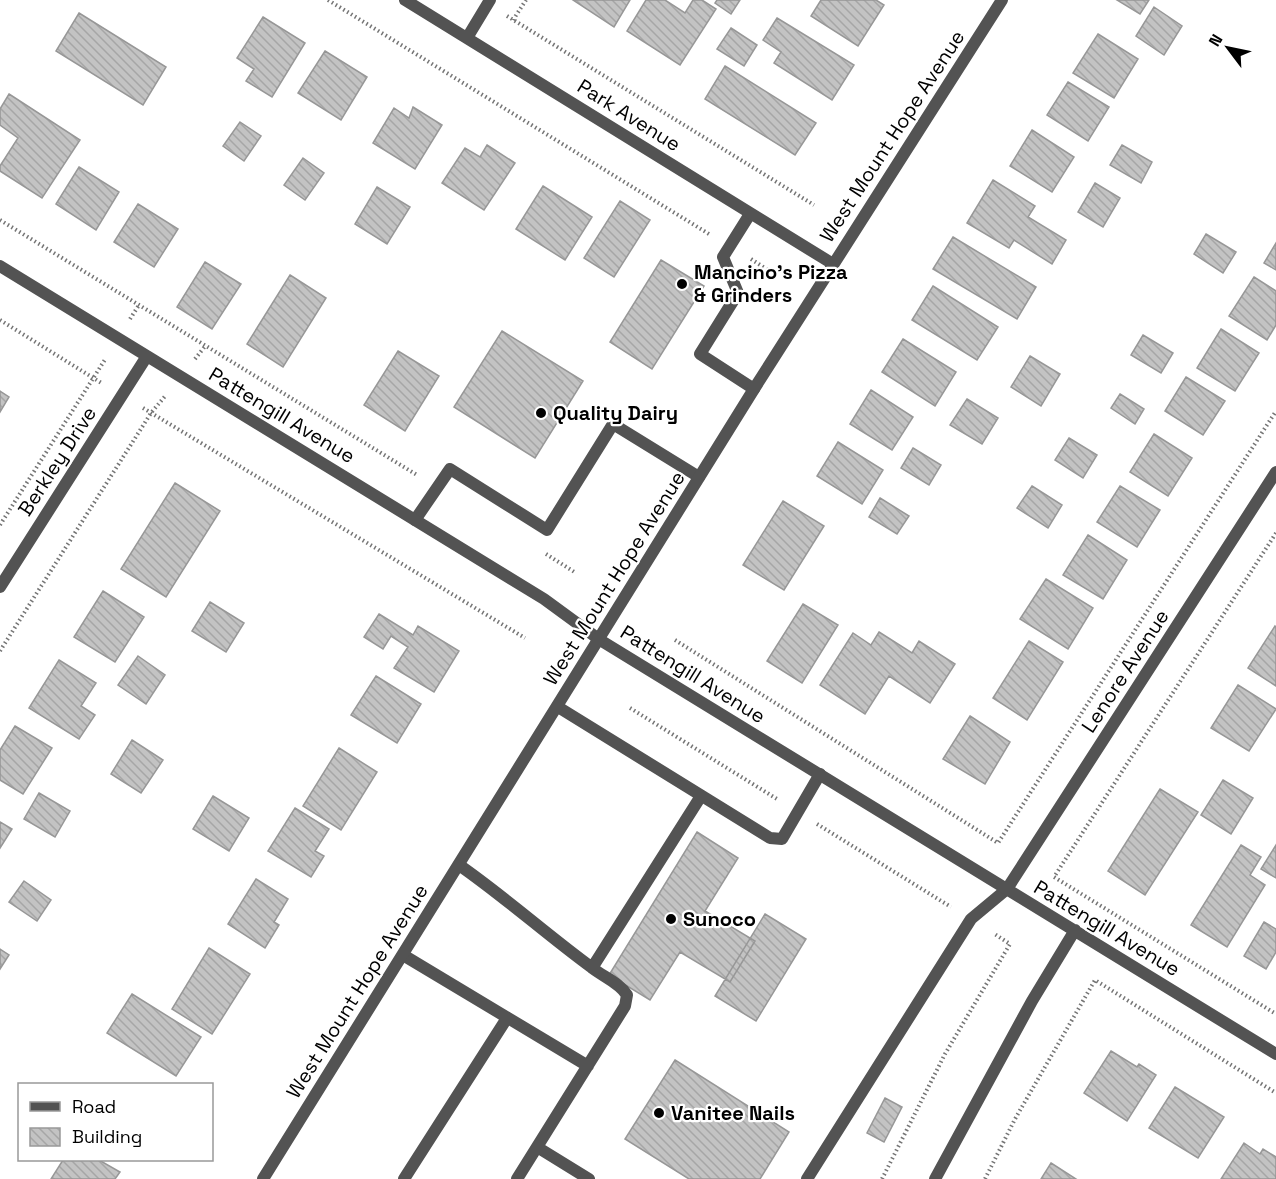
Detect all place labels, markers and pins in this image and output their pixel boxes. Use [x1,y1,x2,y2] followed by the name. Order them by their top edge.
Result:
[694,259,848,308] place label: Mancino's Pizza & Grinders
[675,277,689,291] marker: Mancino's Pizza & Grinders
[553,400,678,426] place label: Quality Dairy
[534,406,548,420] marker: Quality Dairy
[683,906,756,932] place label: Sunoco
[664,912,678,926] marker: Sunoco
[671,1100,795,1126] place label: Vanitee Nails
[652,1106,666,1120] marker: Vanitee Nails

